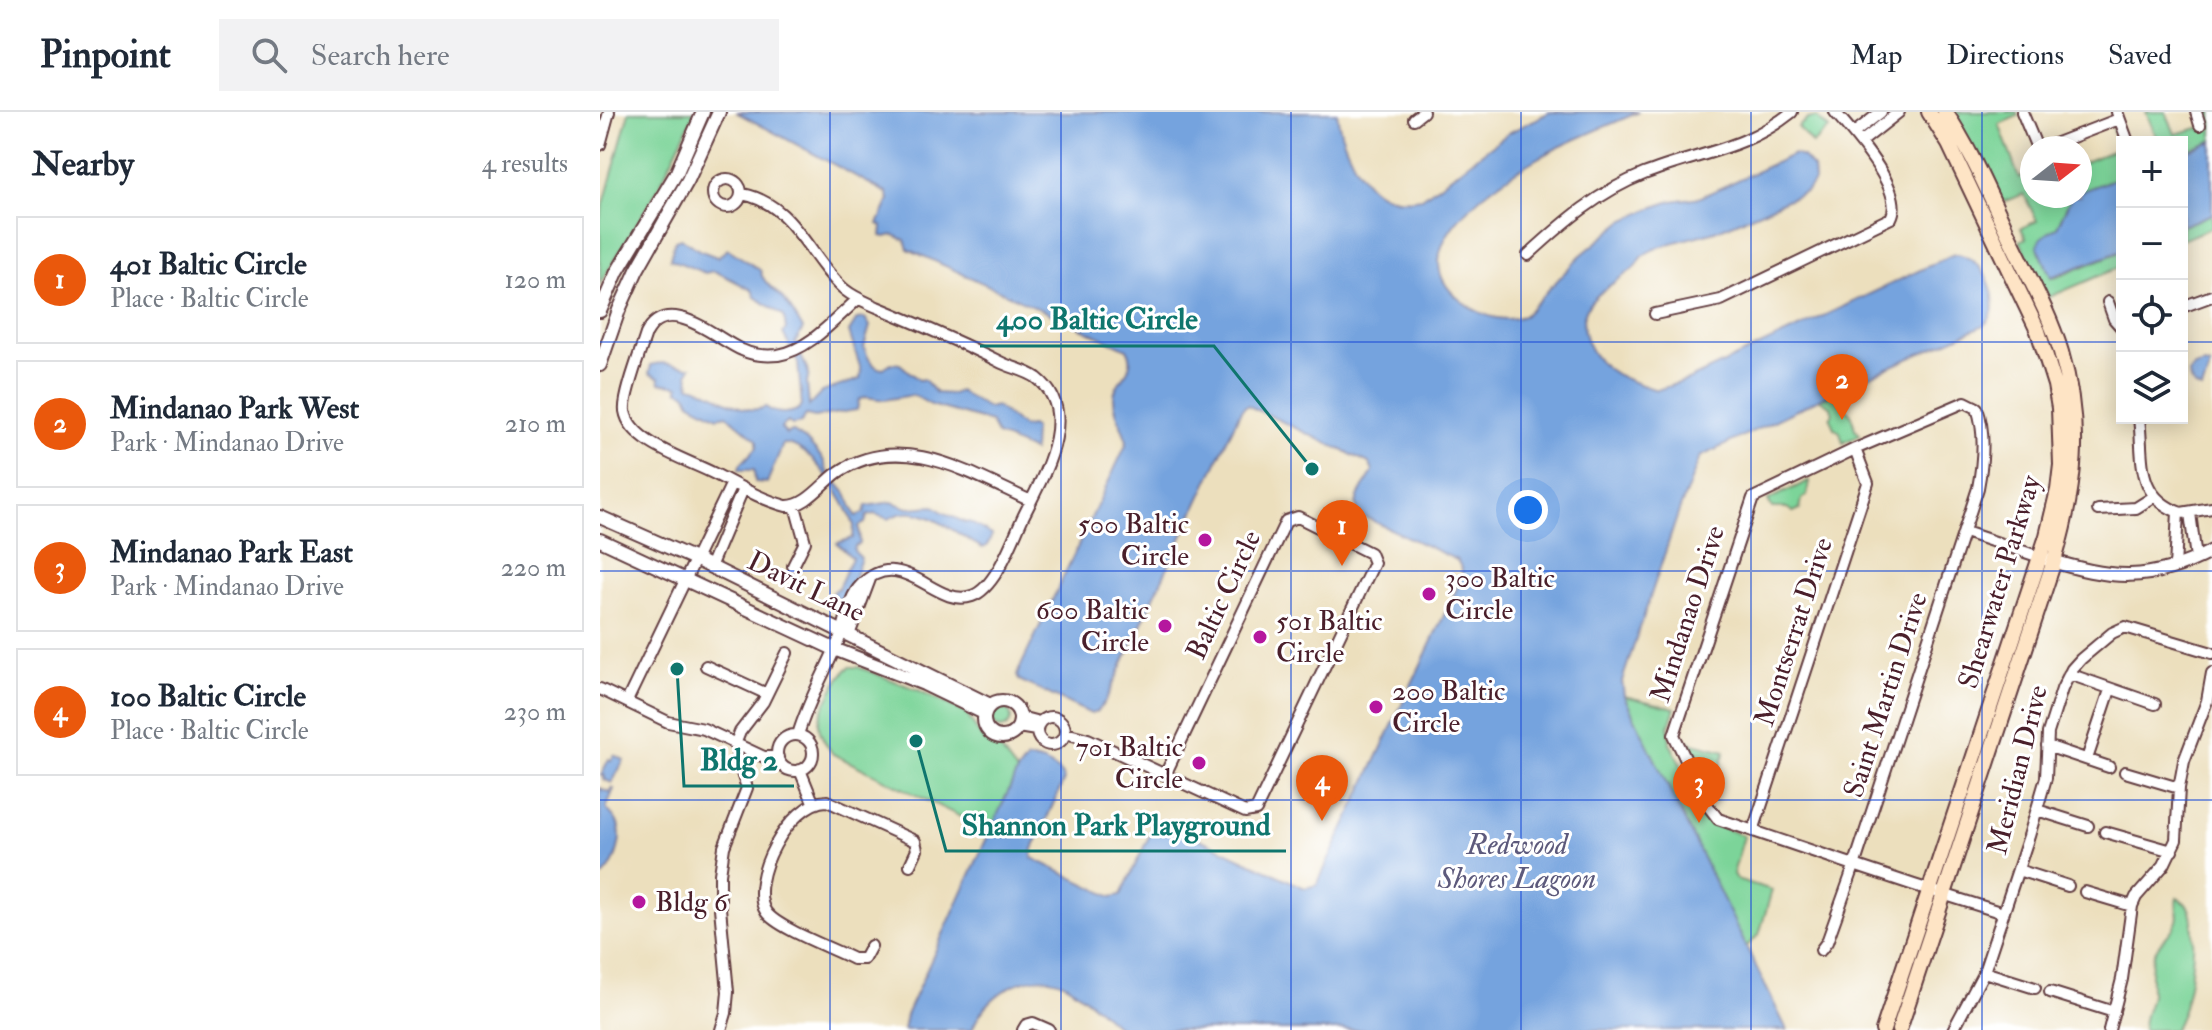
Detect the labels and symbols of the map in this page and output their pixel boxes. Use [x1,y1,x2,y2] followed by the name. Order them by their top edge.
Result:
[2020,136,2092,208] north arrow
[980,292,1214,346] callout: 400 Baltic Circle
[995,301,1198,338] text: 400 Baltic Circle
[1816,354,1868,420] pin: 2
[1951,470,2049,693] street label: Shearwater Parkway
[1508,490,1548,530] your location
[1316,500,1368,566] pin: 1
[1078,507,1189,574] place label: 500 Baltic Circle
[1643,521,1733,707] street label: Mindanao Drive
[1179,525,1269,665] street label: Baltic Circle
[1196,531,1214,549] marker: 500 Baltic Circle
[1747,533,1841,731] street label: Montserrat Drive
[742,544,871,631] street label: Davit Lane
[1445,561,1555,628] place label: 300 Baltic Circle
[1420,585,1438,603] marker: 300 Baltic Circle
[1836,588,1936,802] street label: Saint Martin Drive
[1036,593,1149,660] place label: 600 Baltic Circle
[1276,604,1383,671] place label: 501 Baltic Circle
[1156,617,1174,635] marker: 600 Baltic Circle
[1251,628,1269,646] marker: 501 Baltic Circle
[1392,674,1505,741] place label: 200 Baltic Circle
[1980,681,2056,858] street label: Meridian Drive
[1367,698,1385,716] marker: 200 Baltic Circle
[1076,730,1183,797] place label: 701 Baltic Circle
[684,732,794,786] callout: Bldg 2
[700,742,778,779] text: Bldg 2
[1190,754,1208,772] marker: 701 Baltic Circle
[1296,755,1348,821] pin: 4
[1673,757,1725,823] pin: 3
[946,797,1286,851] callout: Shannon Park Playground
[962,807,1271,844] text: Shannon Park Playground
[1437,826,1596,897] water label: Redwood Shores Lagoon
[655,885,730,920] place label: Bldg 6
[630,893,648,911] marker: Bldg 6

